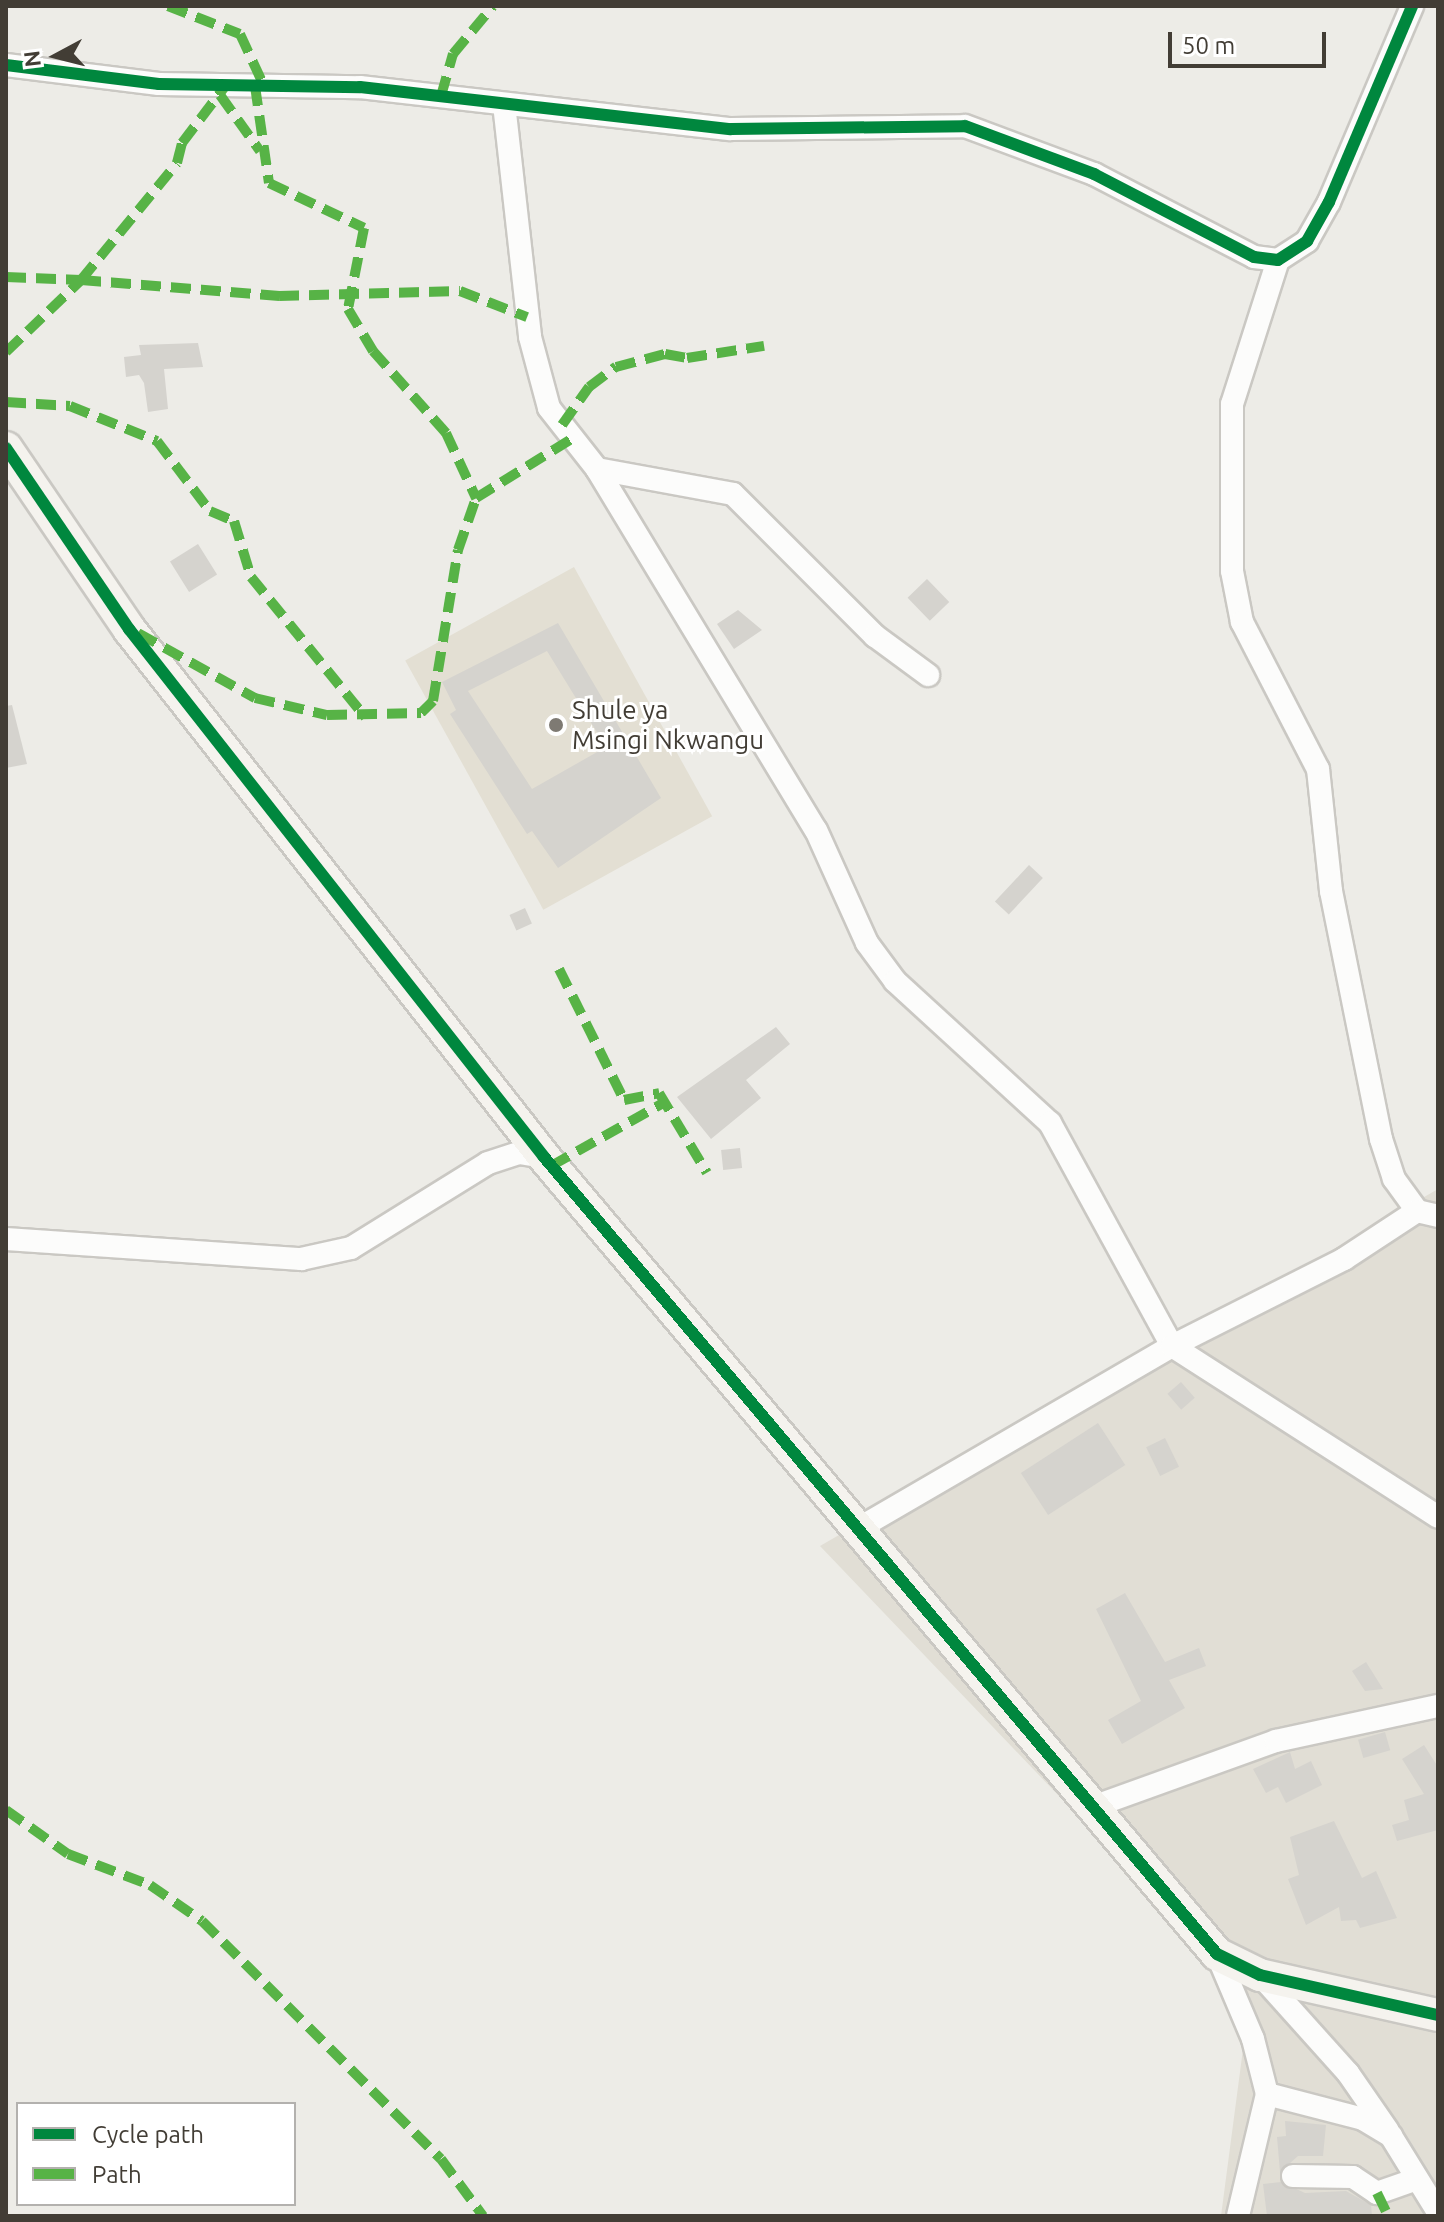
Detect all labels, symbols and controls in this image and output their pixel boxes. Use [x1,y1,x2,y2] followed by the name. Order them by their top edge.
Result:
[16,16,96,96] north arrow
[1172,16,1330,66] scale bar
[1182,32,1235,59] text: 50 m
[18,49,45,69] text: N
[572,694,764,756] place label: Shule ya Msingi Nkwangu
[547,716,565,734] marker: Shule ya Msingi Nkwangu
[16,2102,296,2206] legend
[92,2121,204,2148] text: Cycle path
[92,2161,142,2188] text: Path

